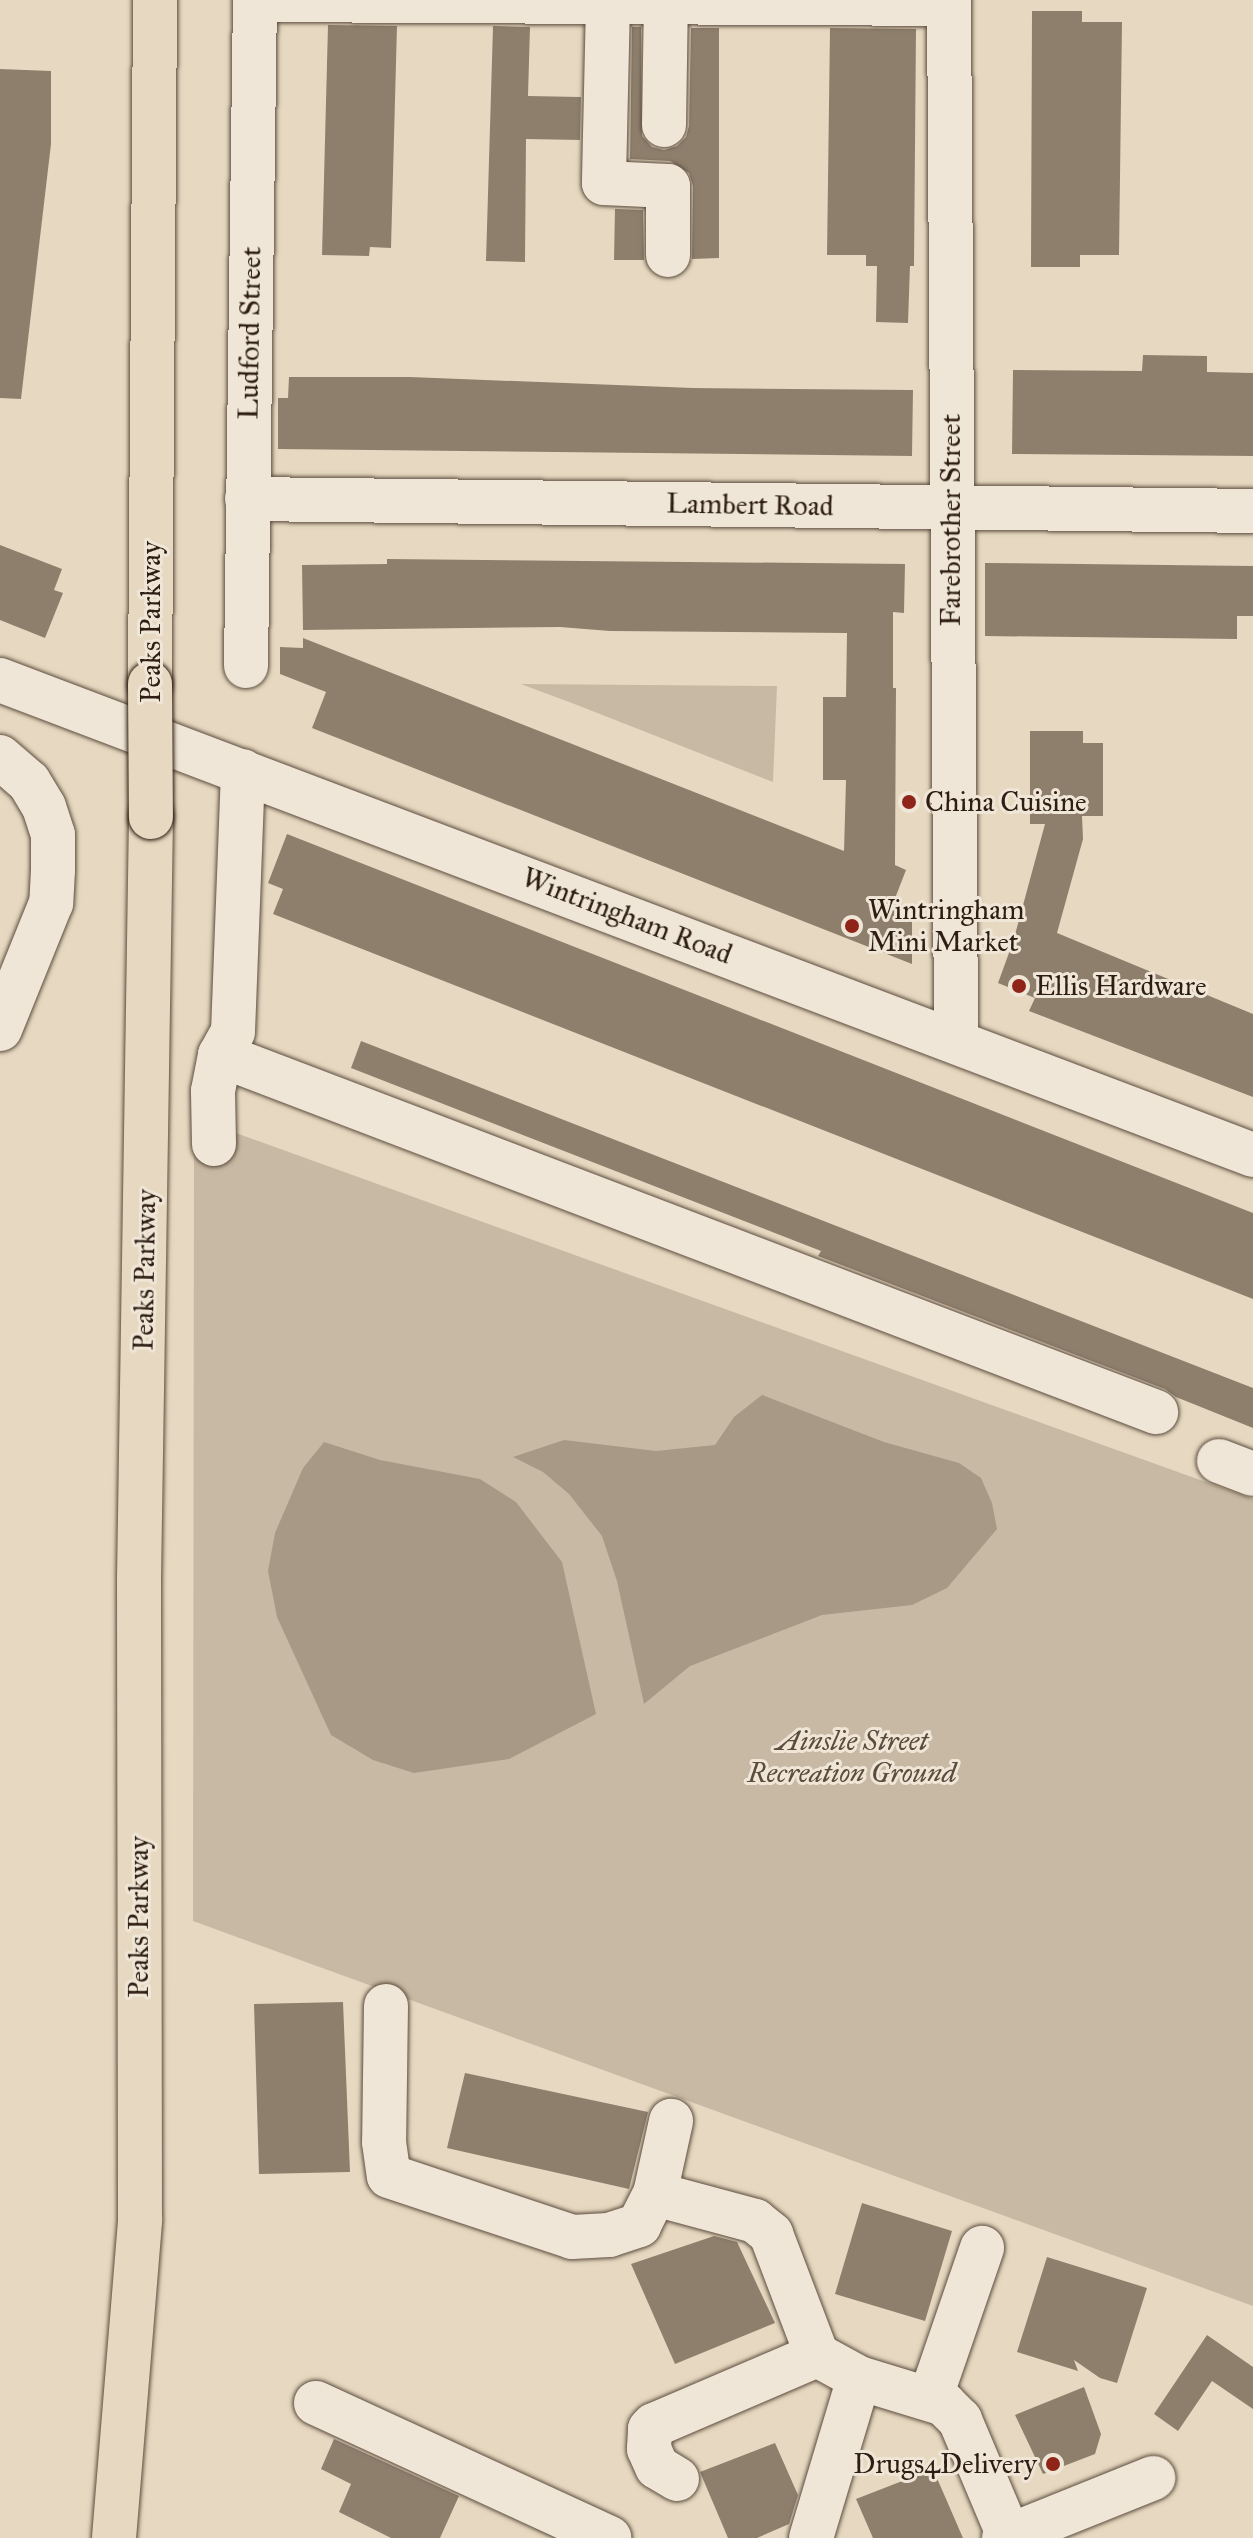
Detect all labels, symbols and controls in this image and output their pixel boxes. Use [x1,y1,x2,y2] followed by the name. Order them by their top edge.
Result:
[232,246,268,420] street label: Ludford Street
[934,414,968,626] street label: Farebrother Street
[666,487,834,523] street label: Lambert Road
[134,541,168,703] street label: Peaks Parkway
[925,785,1087,819] place label: China Cuisine
[900,793,918,811] marker: China Cuisine
[517,860,737,972] street label: Wintringham Road
[868,893,1025,959] place label: Wintringham Mini Market
[843,917,861,935] marker: Wintringham Mini Market
[1035,969,1207,1003] place label: Ellis Hardware
[1010,977,1028,995] marker: Ellis Hardware
[127,1189,163,1351] street label: Peaks Parkway
[748,1724,956,1790] park label: Ainslie Street Recreation Ground
[122,1836,156,1998] street label: Peaks Parkway
[853,2447,1037,2481] place label: Drugs4Delivery
[1044,2455,1062,2473] marker: Drugs4Delivery

